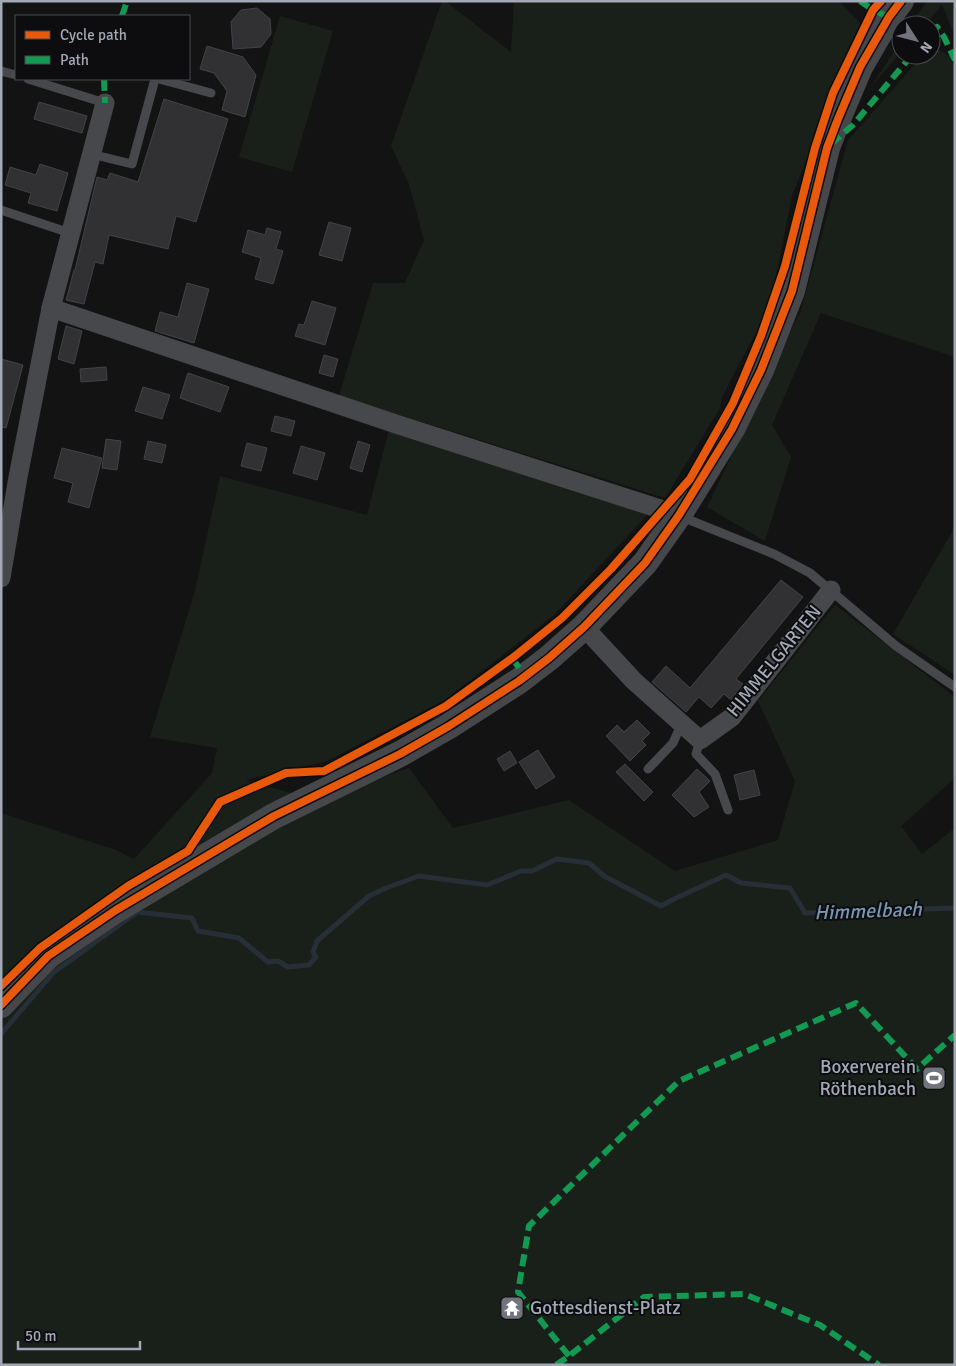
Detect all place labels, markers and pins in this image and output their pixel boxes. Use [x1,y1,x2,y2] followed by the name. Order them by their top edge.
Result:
[819,1055,916,1101] place label: Boxerverein Röthenbach
[921,1065,947,1091] sports icon: Boxerverein Röthenbach
[499,1295,525,1321] temple icon: Gottesdienst-Platz
[530,1296,681,1320] place label: Gottesdienst-Platz

